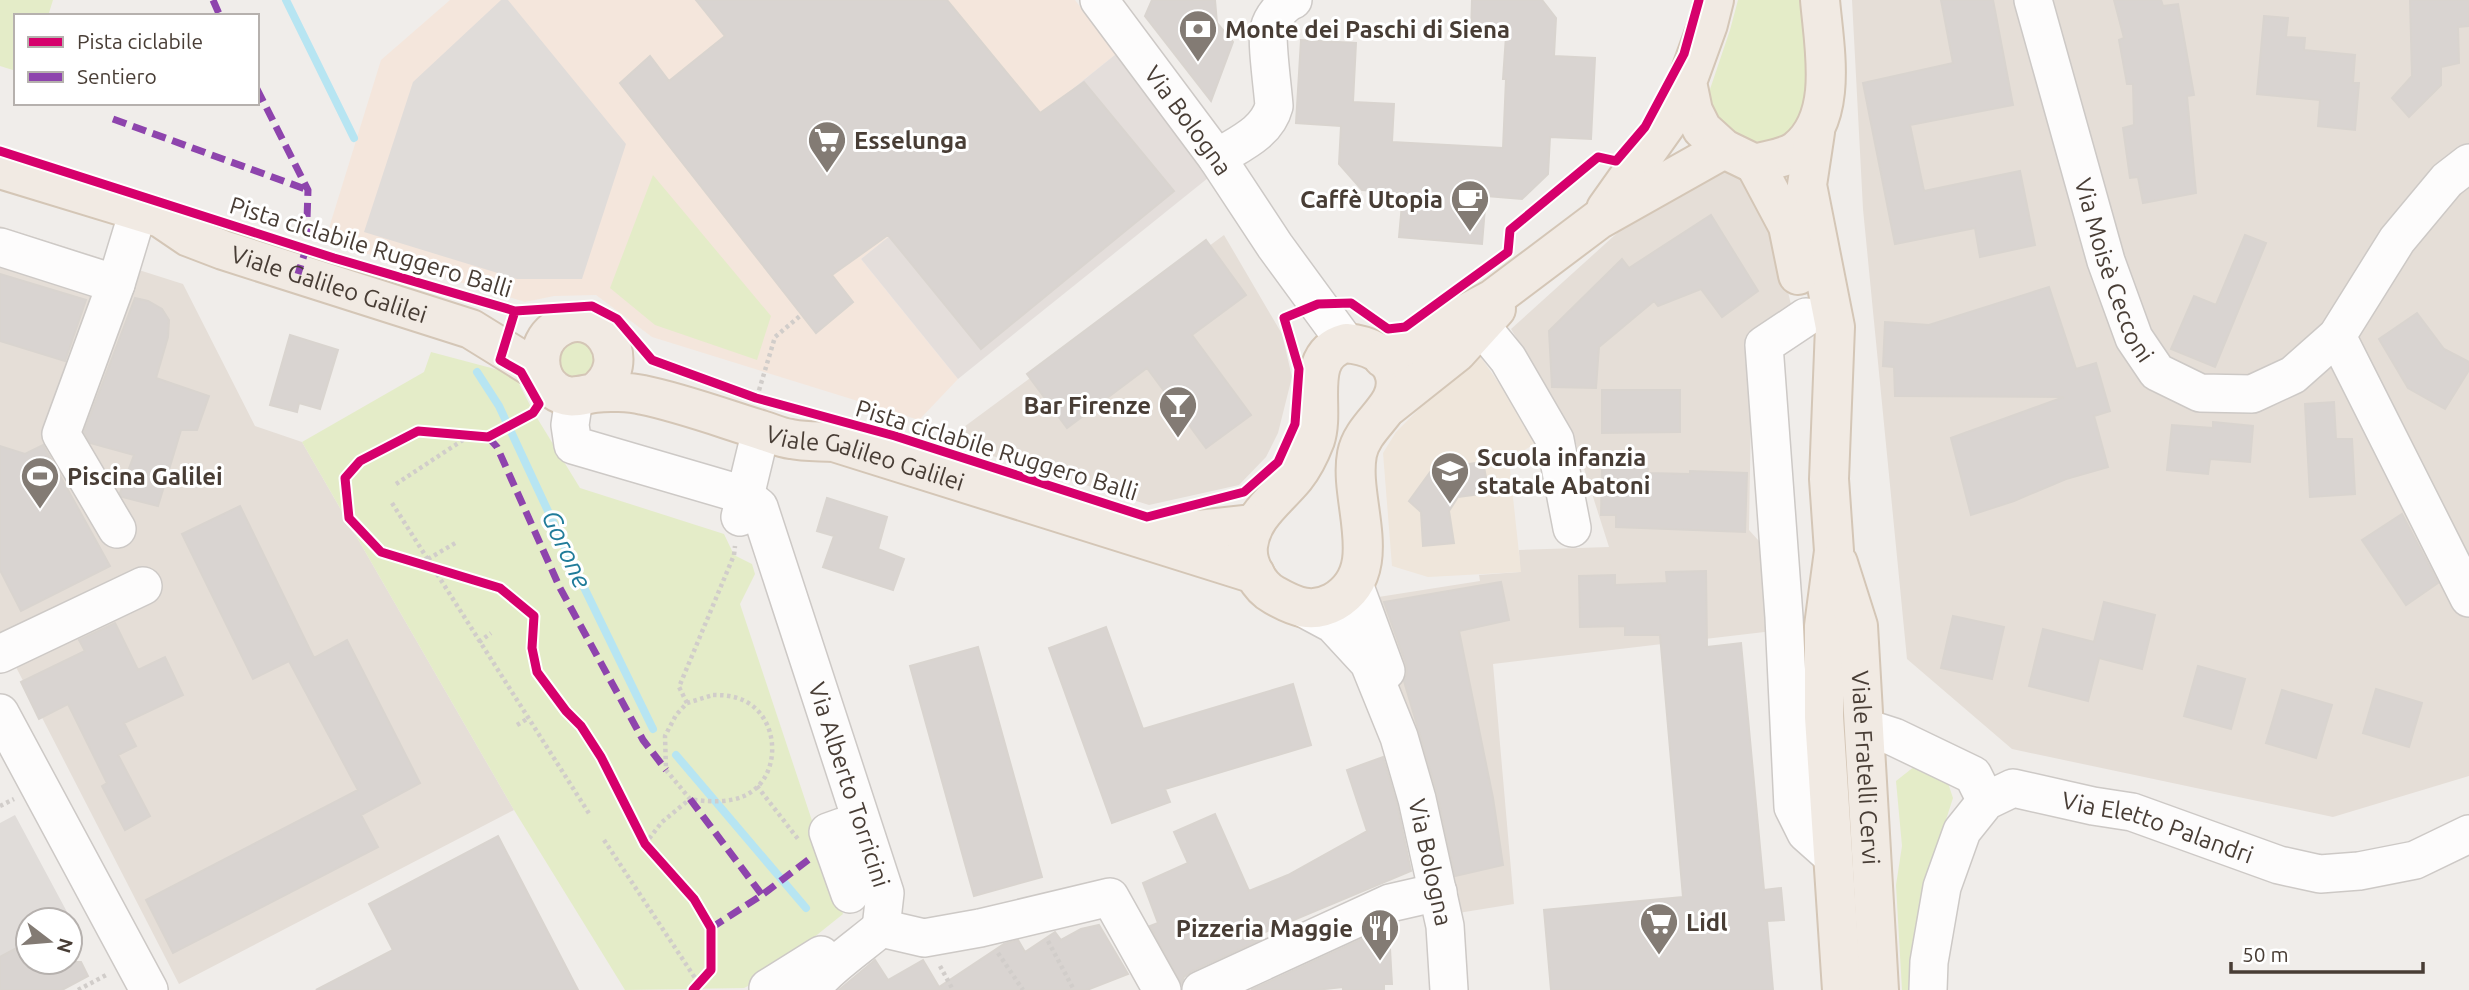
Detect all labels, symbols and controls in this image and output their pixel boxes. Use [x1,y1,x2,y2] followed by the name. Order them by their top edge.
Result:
[1177,8,1219,63] bank icon: Monte dei Paschi di Siena
[14,14,259,105] legend
[1225,16,1510,43] place label: Monte dei Paschi di Siena
[77,29,203,53] text: Pista ciclabile
[1139,60,1238,180] street label: Via Bologna
[77,64,157,88] text: Sentiero
[806,119,848,174] supermarket icon: Esselunga
[854,127,967,154] place label: Esselunga
[2070,175,2160,367] street label: Via Moisè Cecconi
[1449,178,1491,233] cafe icon: Caffè Utopia
[1300,186,1443,213] place label: Caffè Utopia
[227,191,515,303] street label: Pista ciclabile Ruggero Balli
[228,240,431,328] street label: Viale Galileo Galilei
[1157,384,1199,439] bar icon: Bar Firenze
[1024,392,1151,419] place label: Bar Firenze
[853,394,1141,506] street label: Pista ciclabile Ruggero Balli
[762,419,968,496] street label: Viale Galileo Galilei
[1477,444,1651,499] place label: Scuola infanzia statale Abatoni
[1429,450,1471,505] school or university icon: Scuola infanzia statale Abatoni
[19,455,61,510] sports icon: Piscina Galilei
[67,463,223,490] place label: Piscina Galilei
[536,505,598,593] water label: Gorone
[1847,670,1885,866] street label: Viale Fratelli Cervi
[804,679,896,891] street label: Via Alberto Torricini
[2059,786,2257,868] street label: Via Eletto Palandri
[1404,796,1458,928] street label: Via Bologna
[1638,901,1680,956] supermarket icon: Lidl
[14,906,84,976] north arrow
[1359,907,1401,962] restaurant icon: Pizzeria Maggie
[1686,909,1728,936] place label: Lidl
[1176,915,1353,942] place label: Pizzeria Maggie
[2231,930,2424,974] scale bar
[53,936,78,956] text: N
[2242,942,2289,966] text: 50 m

